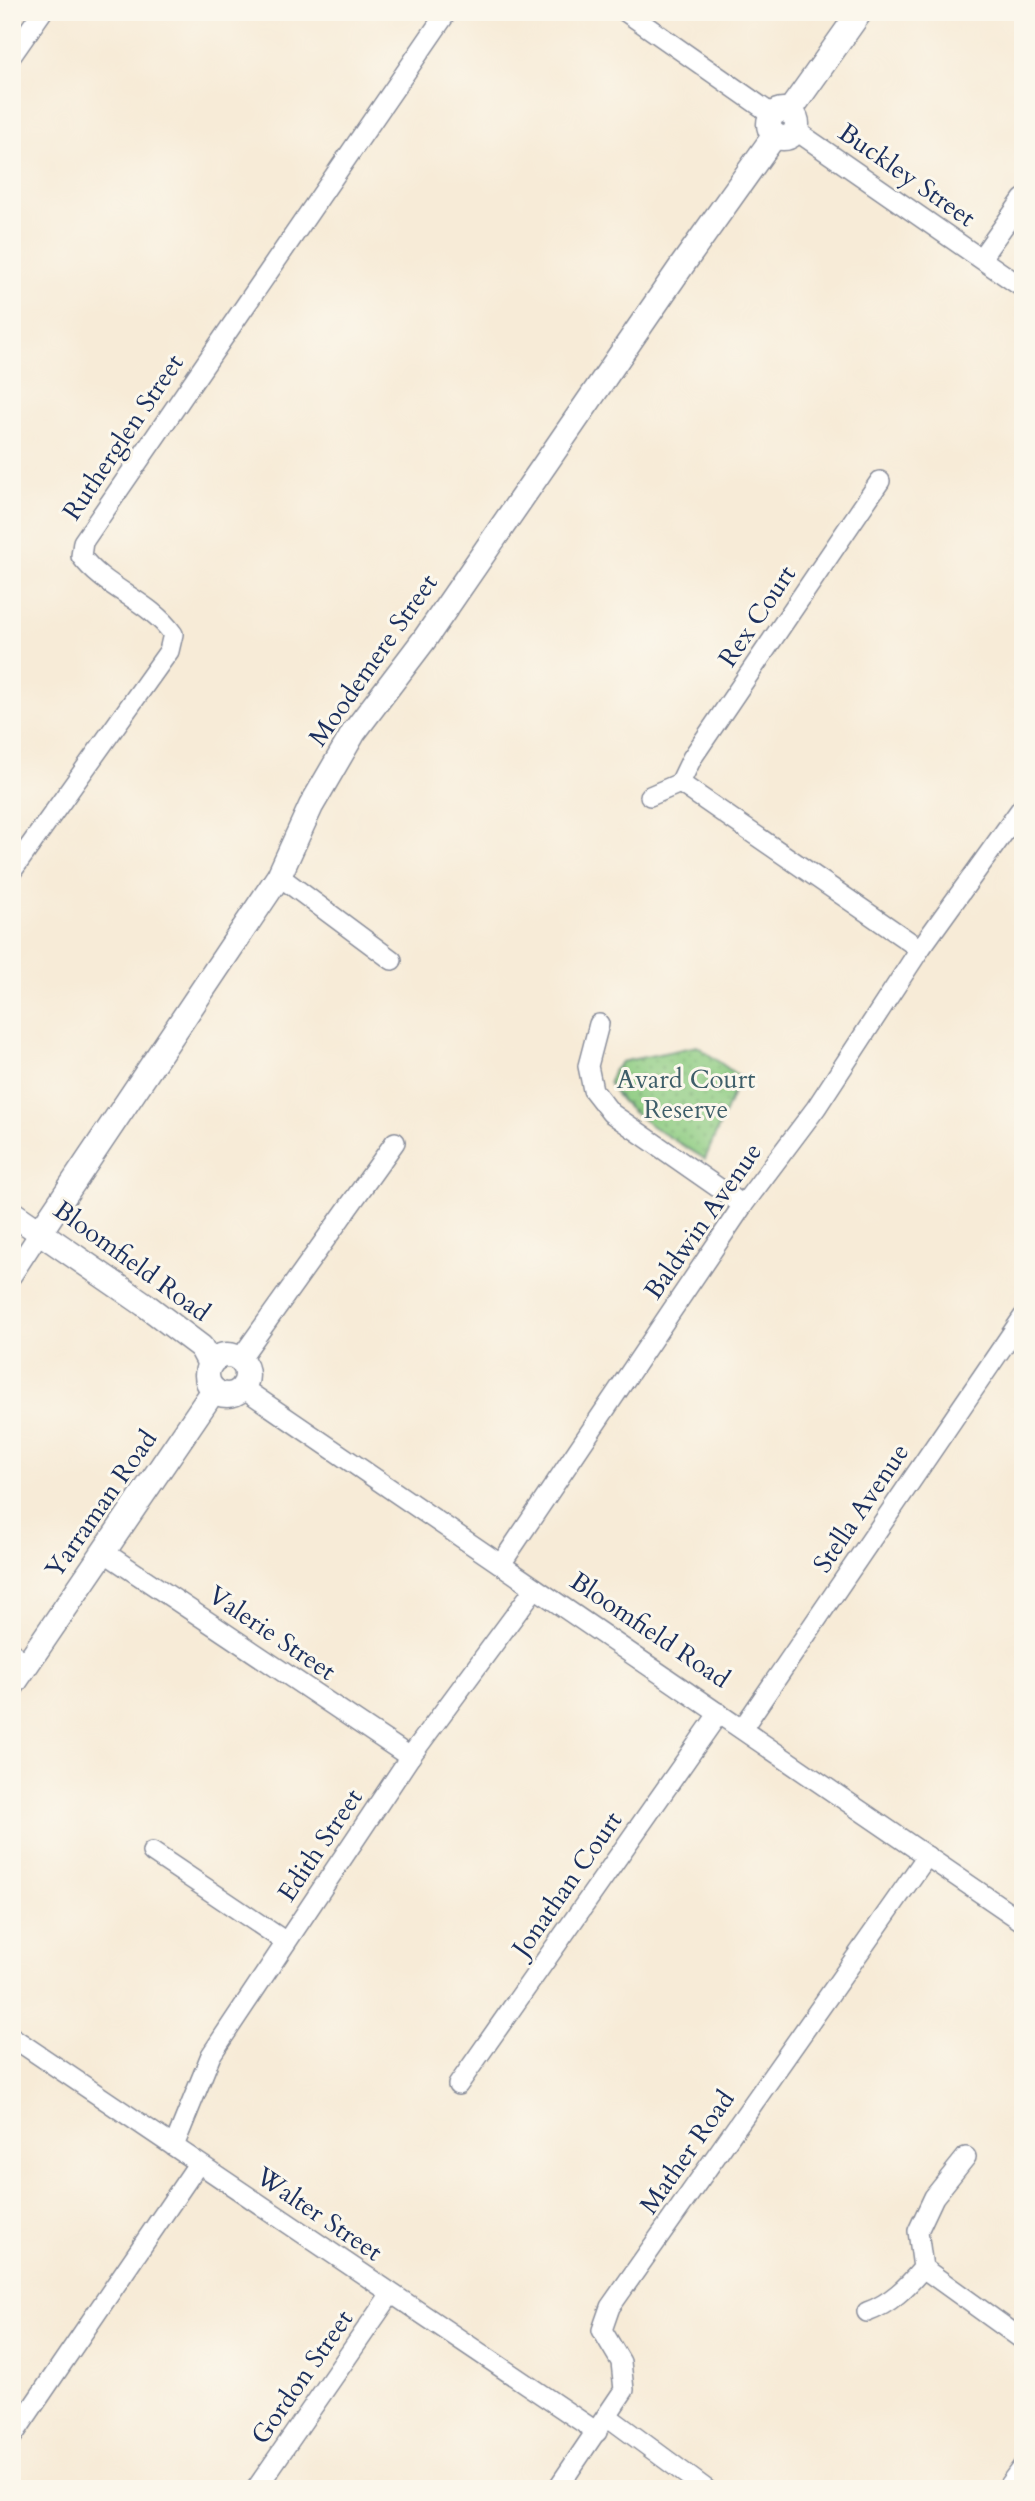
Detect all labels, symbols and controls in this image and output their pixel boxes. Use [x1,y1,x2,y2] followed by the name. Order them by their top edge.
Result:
[832,115,982,235] street label: Buckley Street
[54,347,192,527] street label: Rutherglen Street
[710,558,804,674] street label: Rex Court
[300,567,446,753] street label: Moodemere Street
[616,1062,756,1127] park label: Avard Court Reserve
[636,1136,770,1306] street label: Baldwin Avenue
[47,1192,217,1330] street label: Bloomfield Road
[37,1423,165,1585] street label: Yarraman Road
[805,1437,917,1579] street label: Stella Avenue
[563,1564,737,1696] street label: Bloomfield Road
[201,1577,343,1689] street label: Valerie Street
[269,1782,371,1908] street label: Edith Street
[502,1804,630,1967] street label: Jonathan Court
[631,2083,743,2221] street label: Mather Road
[248,2158,389,2269] street label: Walter Street
[243,2303,361,2451] street label: Gordon Street

